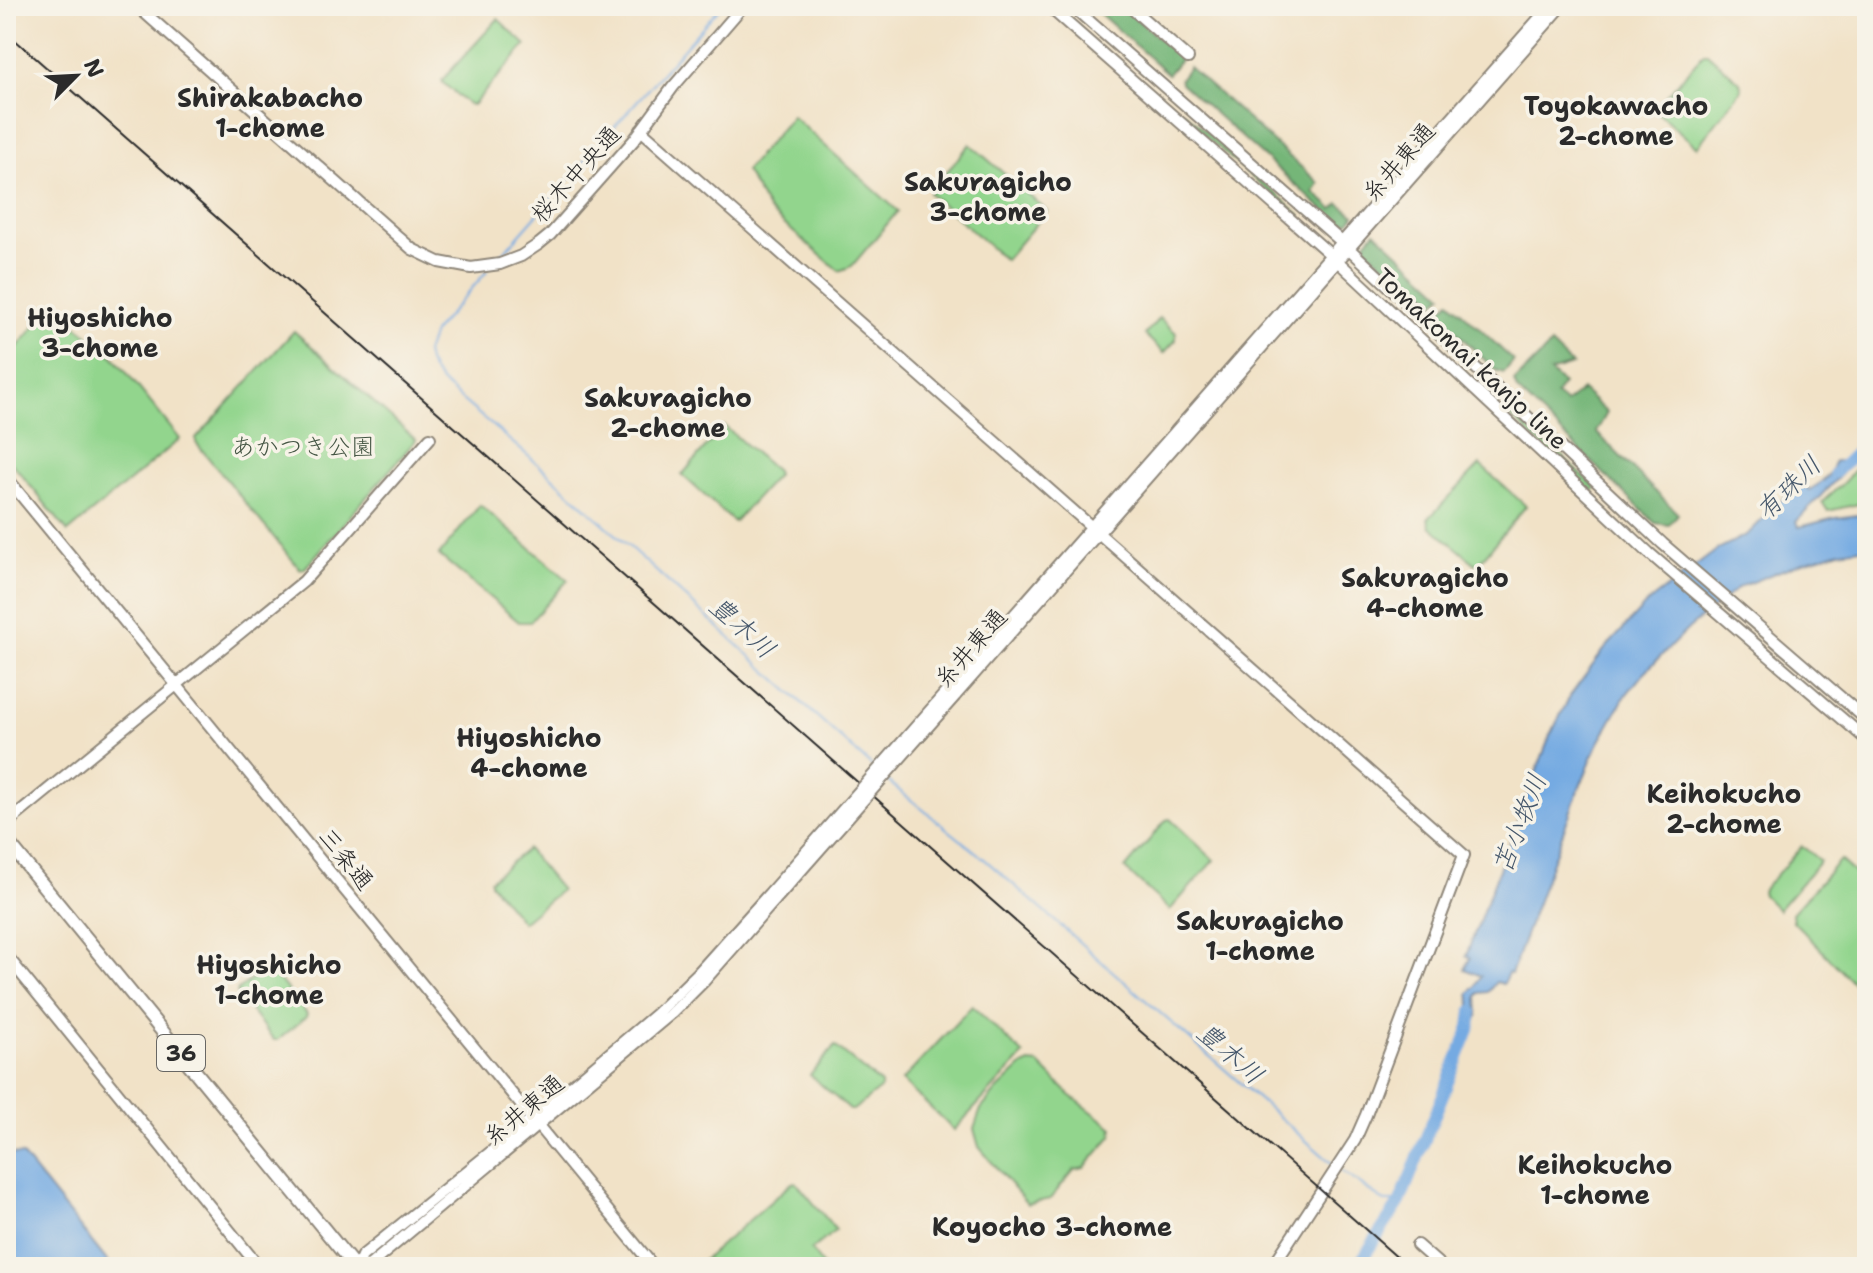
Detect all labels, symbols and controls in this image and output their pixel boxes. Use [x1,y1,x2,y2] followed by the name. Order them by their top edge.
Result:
[36,36,116,116] north arrow
[77,54,111,82] text: N
[177,80,363,145] district label: Shirakabacho 1-chome
[1524,88,1708,153] district label: Toyokawacho 2-chome
[1355,115,1443,209] street label: 糸井東通
[524,119,628,229] street label: 桜木中央通
[904,164,1072,229] district label: Sakuragicho 3-chome
[1368,261,1574,457] street label: Tomakomai kanjo line
[27,300,173,365] district label: Hiyoshicho 3-chome
[584,380,752,445] district label: Sakuragicho 2-chome
[231,431,375,463] park label: あかつき公園
[1748,447,1828,527] water label: 有珠川
[1341,560,1509,625] district label: Sakuragicho 4-chome
[702,588,784,666] water label: 豊木川
[927,601,1015,695] street label: 糸井東通
[456,720,602,785] district label: Hiyoshicho 4-chome
[1484,768,1554,878] water label: 苫小牧川
[1647,776,1801,841] district label: Keihokucho 2-chome
[311,821,381,897] street label: 三条通
[1176,903,1344,968] district label: Sakuragicho 1-chome
[196,947,342,1012] district label: Hiyoshicho 1-chome
[1190,1014,1272,1092] water label: 豊木川
[157,1035,205,1071] road number: 36
[477,1067,571,1153] street label: 糸井東通
[1518,1147,1672,1212] district label: Keihokucho 1-chome
[932,1209,1172,1244] district label: Koyocho 3-chome

